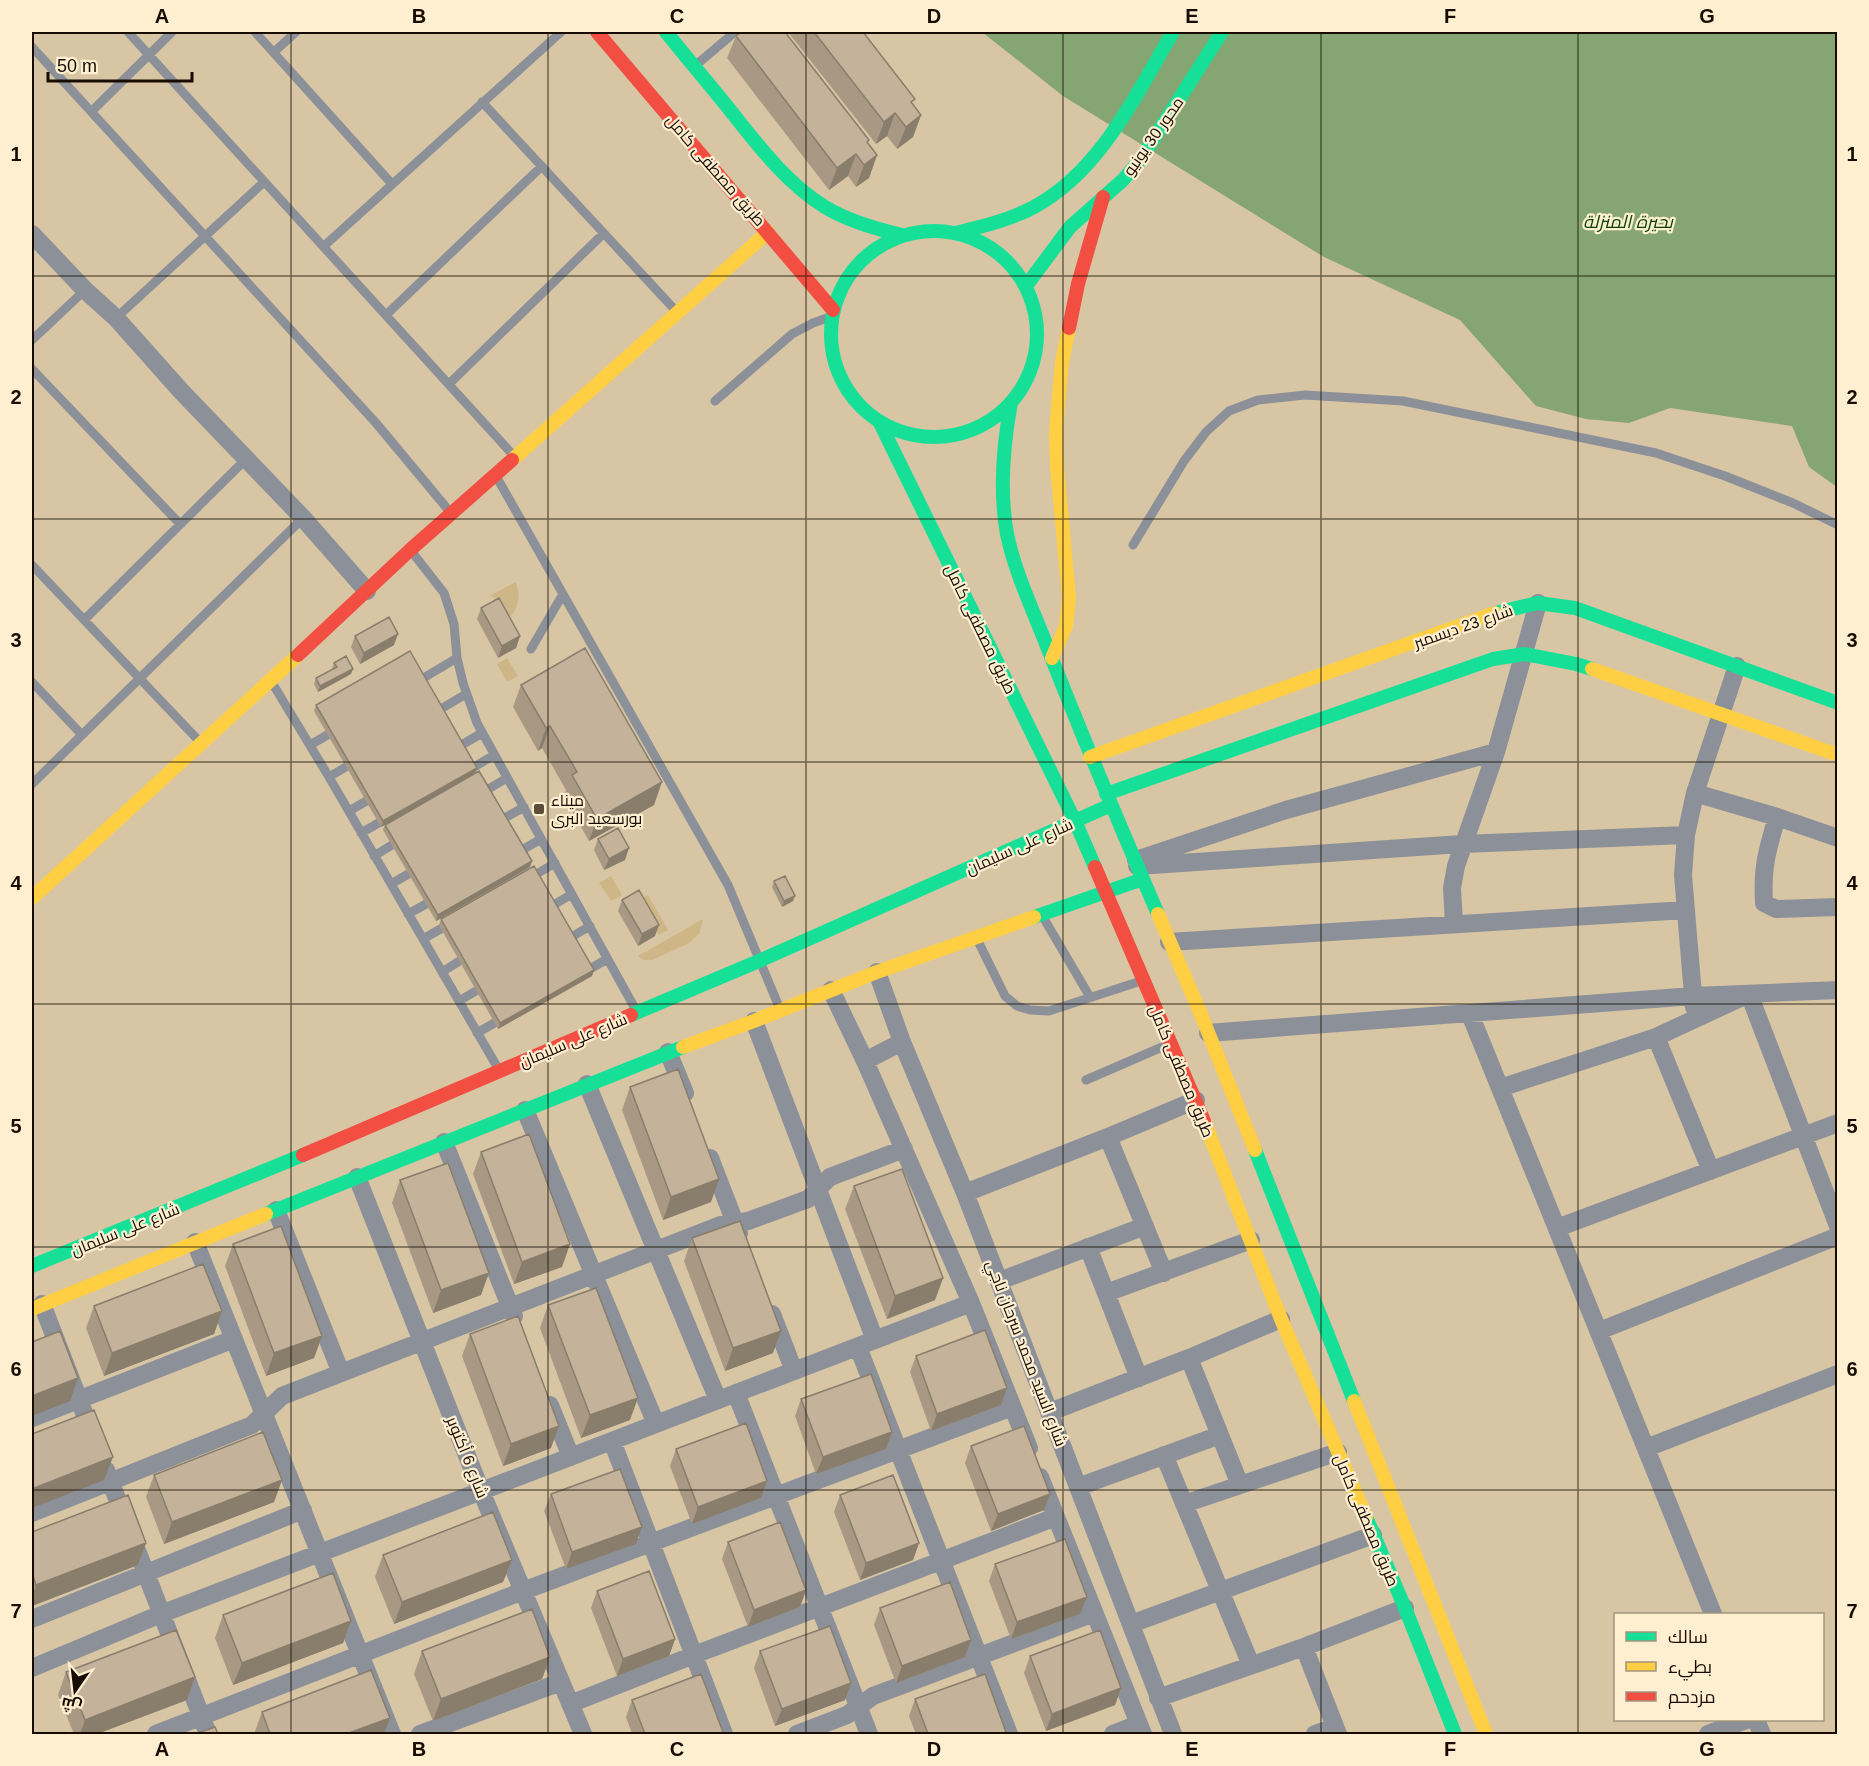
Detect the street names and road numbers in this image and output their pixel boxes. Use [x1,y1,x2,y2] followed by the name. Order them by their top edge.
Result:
[1120,94,1188,179] street label: محور 30 يونيو
[661,111,769,231] street label: طريق مصطفى كامل
[940,562,1019,698] street label: طريق مصطفى كامل
[1410,602,1516,655] street label: شارع 23 ديسمبر
[963,815,1077,880] street label: شارع على سليمان
[1144,1003,1217,1141] street label: طريق مصطفى كامل
[517,1010,631,1074] street label: شارع على سليمان
[69,1200,183,1262] street label: شارع على سليمان
[978,1258,1070,1450] street label: شارع السيد محمد سرحان ناجي
[440,1413,492,1501] street label: شارع 6 أكتوبر
[1329,1452,1402,1590] street label: طريق مصطفى كامل

